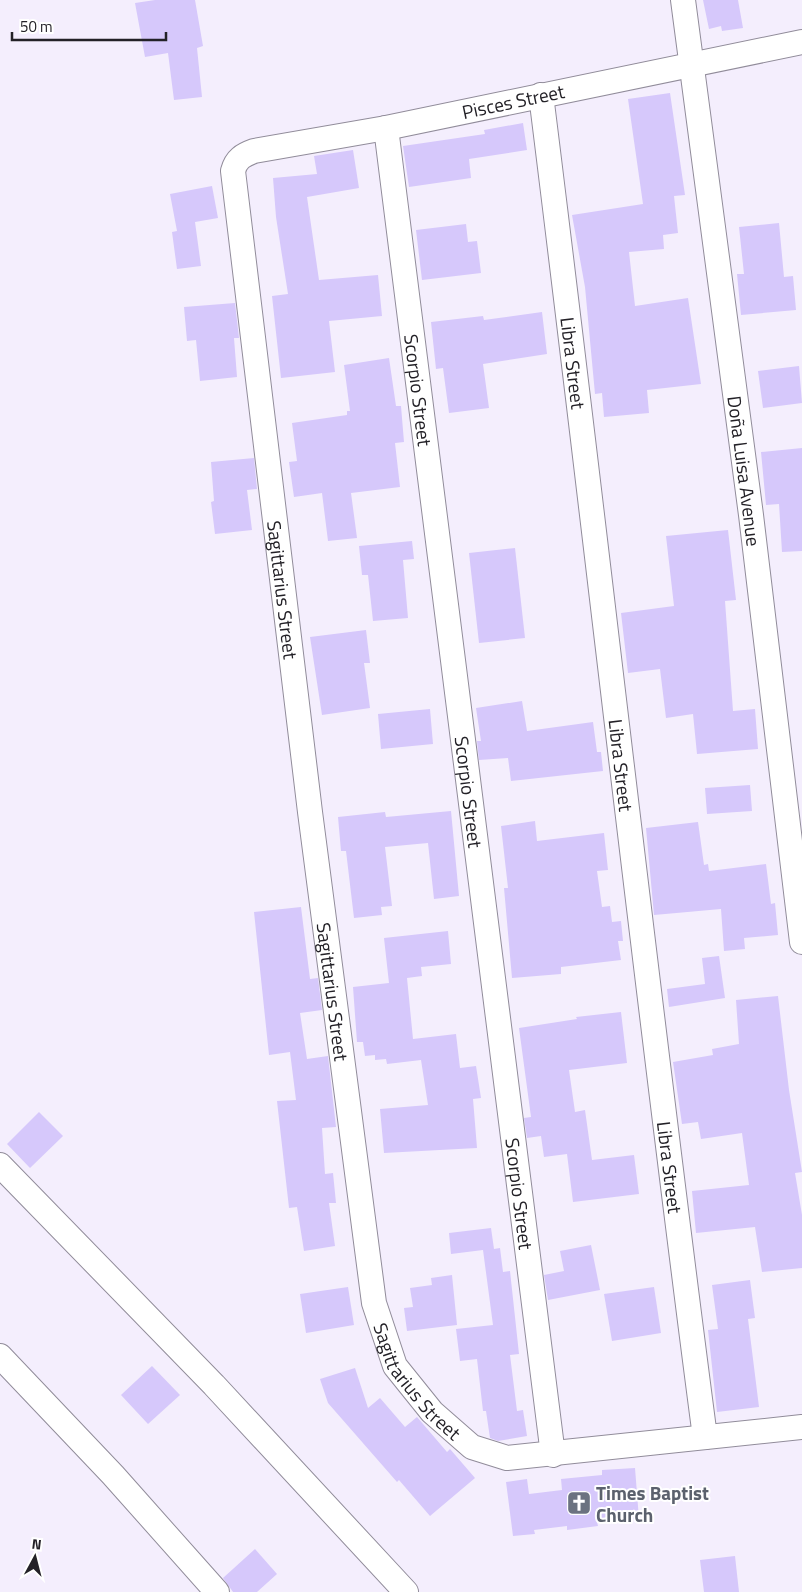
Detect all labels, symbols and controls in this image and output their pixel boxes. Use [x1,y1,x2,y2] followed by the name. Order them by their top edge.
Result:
[12,10,166,42] scale bar
[20,15,53,38] text: 50 m
[459,76,567,126] street label: Pisces Street
[554,315,594,411] street label: Libra Street
[398,332,440,448] street label: Scorpio Street
[721,394,769,548] street label: Doña Luisa Avenue
[261,519,306,661] street label: Sagittarius Street
[602,717,642,813] street label: Libra Street
[448,734,491,850] street label: Scorpio Street
[310,921,357,1063] street label: Sagittarius Street
[650,1119,691,1215] street label: Libra Street
[499,1136,542,1252] street label: Scorpio Street
[367,1319,468,1446] street label: Sagittarius Street
[596,1478,709,1529] place label: Times Baptist Church
[566,1490,592,1516] church icon: Times Baptist Church
[10,1532,60,1582] north arrow
[31,1533,43,1555] text: N

